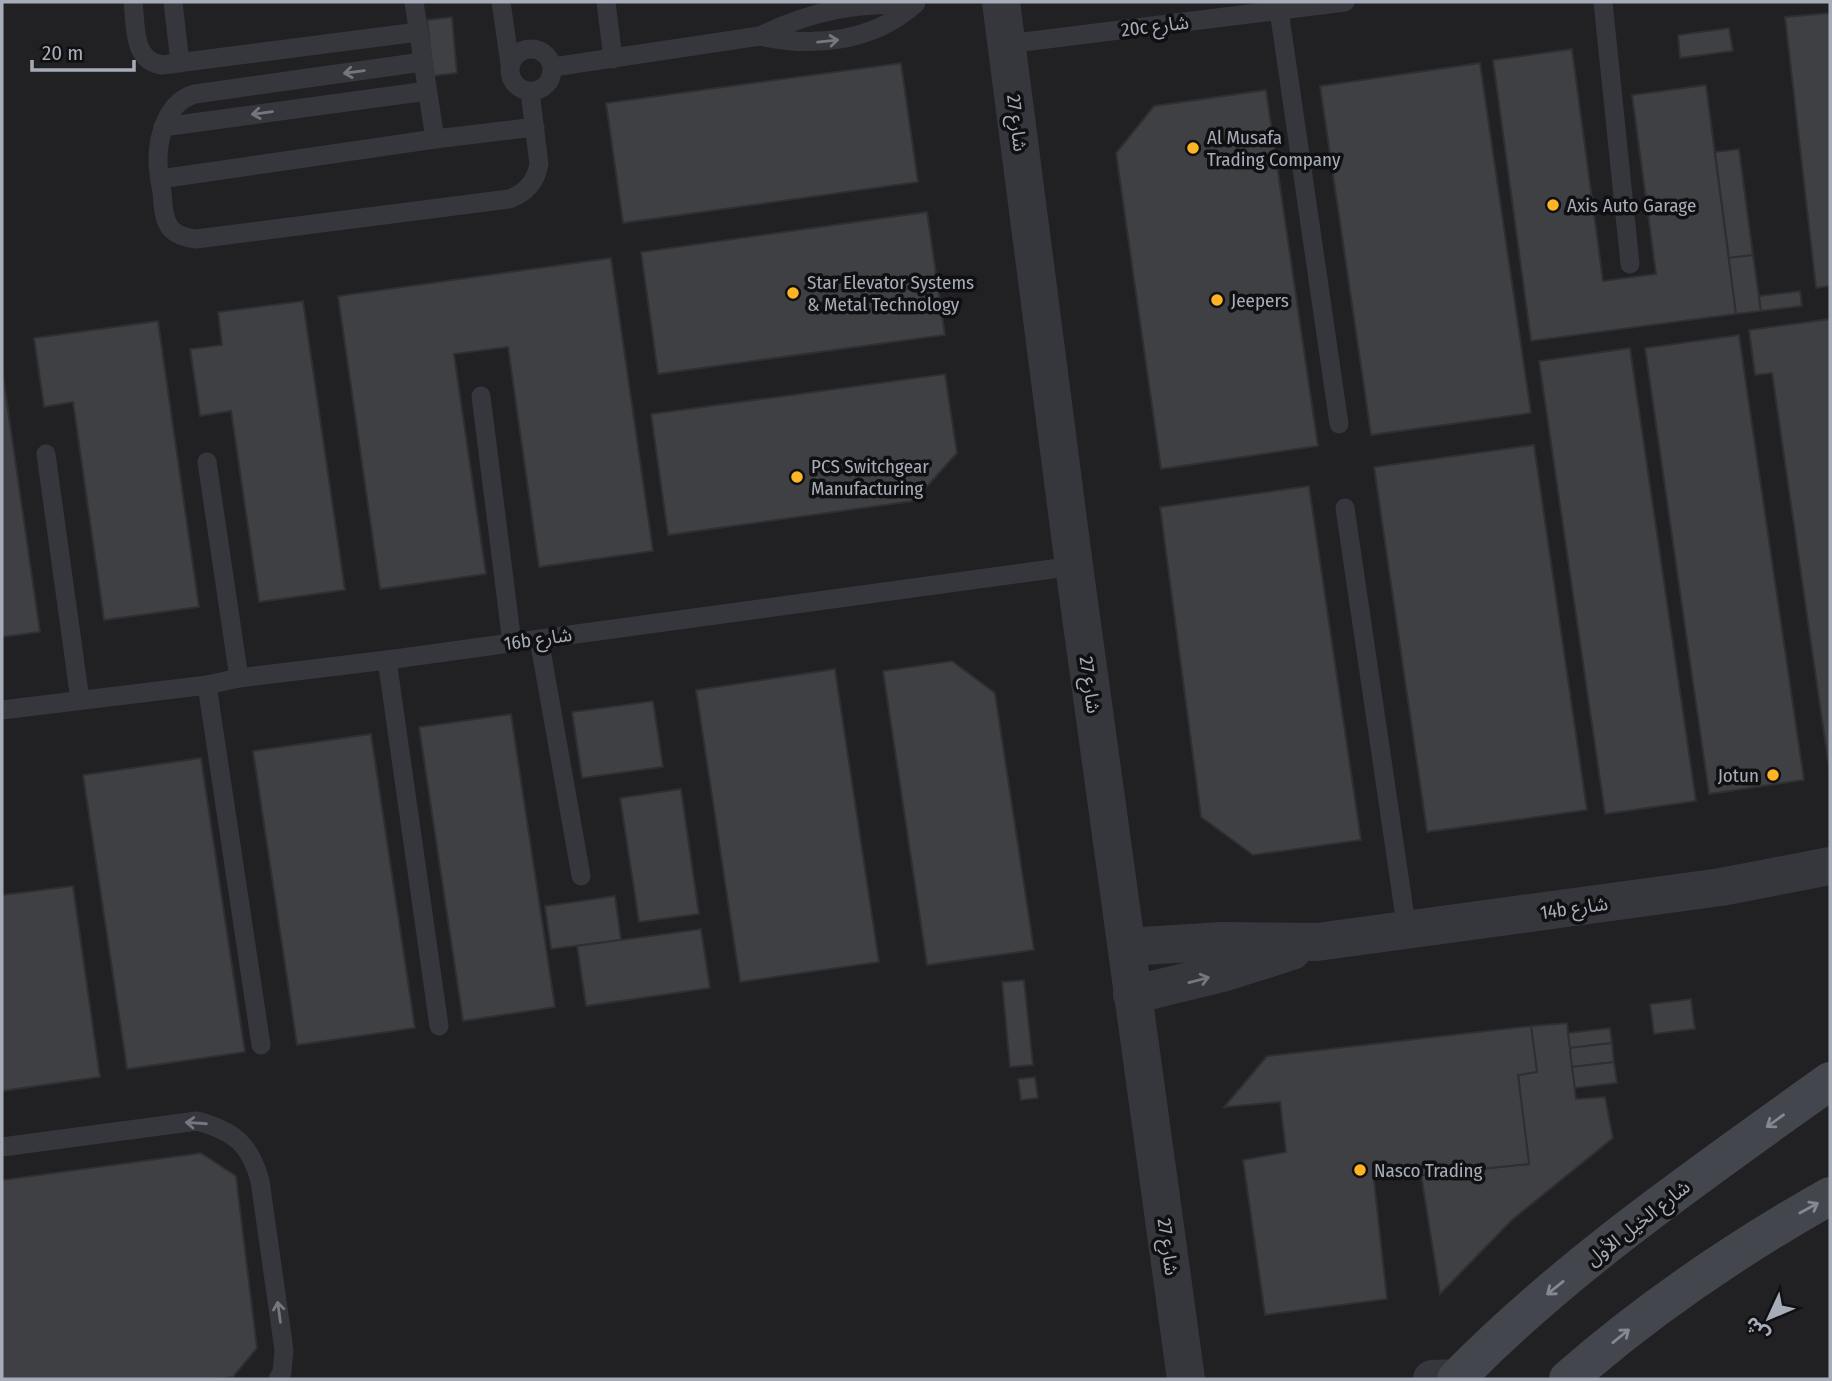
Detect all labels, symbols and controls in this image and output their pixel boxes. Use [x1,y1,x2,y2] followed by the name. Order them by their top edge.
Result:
[1120,10,1190,44] street label: 20c شارع
[32,28,133,72] scale bar
[816,34,838,47] one-way arrow
[42,40,83,66] text: 20 m
[344,65,366,78] one-way arrow
[1000,93,1032,153] street label: شارع 27
[251,107,274,120] one-way arrow
[1207,126,1341,171] place label: Al Musafa Trading Company
[1185,140,1201,156] marker: Al Musafa Trading Company
[1567,194,1696,217] place label: Axis Auto Garage
[1545,197,1561,213] marker: Axis Auto Garage
[807,271,974,316] place label: Star Elevator Systems & Metal Technology
[785,285,801,301] marker: Star Elevator Systems & Metal Technology
[1231,289,1289,312] place label: Jeepers
[1209,292,1225,308] marker: Jeepers
[811,455,929,500] place label: PCS Switchgear Manufacturing
[789,469,805,485] marker: PCS Switchgear Manufacturing
[503,623,574,657] street label: 16b شارع
[1073,655,1105,715] street label: شارع 27
[1718,764,1759,787] place label: Jotun
[1765,767,1781,783] marker: Jotun
[1539,892,1610,926] street label: 14b شارع
[1187,973,1210,986] one-way arrow
[1766,1114,1785,1128] one-way arrow
[185,1116,208,1129] one-way arrow
[1374,1159,1483,1182] place label: Nasco Trading
[1352,1162,1368,1178] marker: Nasco Trading
[1581,1175,1696,1272] street label: شارع الخيل الأول
[1798,1201,1819,1214] one-way arrow
[1151,1217,1183,1277] street label: شارع 27
[1546,1281,1564,1296] one-way arrow
[1734,1283,1804,1353] north arrow
[272,1302,285,1324] one-way arrow
[1740,1312,1774,1347] text: ش
[1612,1328,1630,1344] one-way arrow

